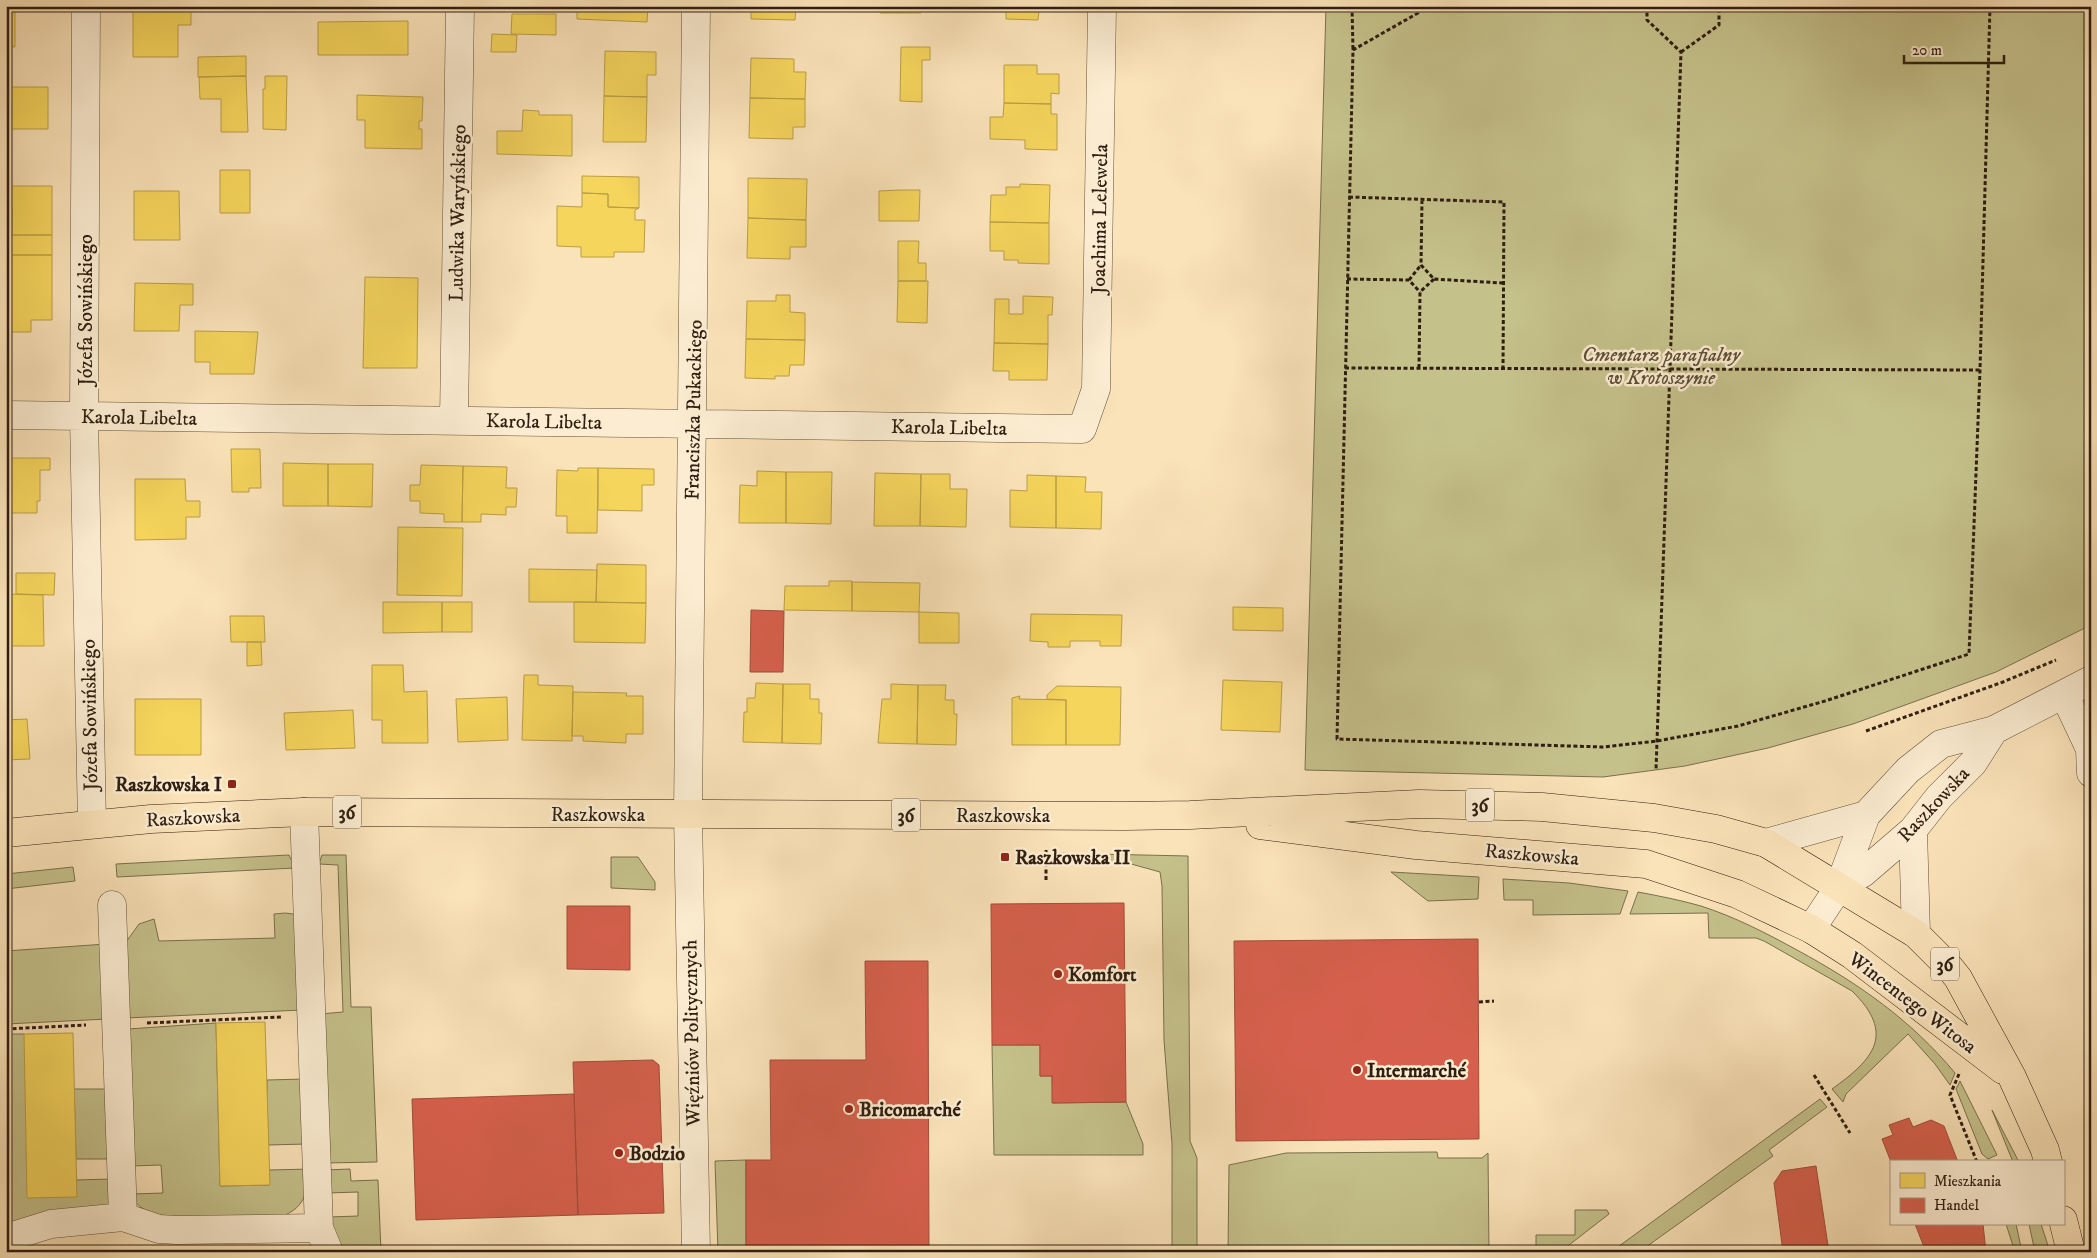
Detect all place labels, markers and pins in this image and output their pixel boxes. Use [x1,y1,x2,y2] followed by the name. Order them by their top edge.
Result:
[115,773,222,798] place label: Raszkowska I
[226,778,238,790] marker: Raszkowska I
[1015,846,1130,871] place label: Raszkowska II
[999,851,1011,863] marker: Raszkowska II
[1068,963,1137,988] place label: Komfort
[1052,968,1064,980] marker: Komfort
[1367,1059,1467,1084] place label: Intermarché
[1351,1064,1363,1076] marker: Intermarché
[859,1098,961,1123] place label: Bricomarché
[843,1103,855,1115] marker: Bricomarché
[629,1142,685,1167] place label: Bodzio
[613,1147,625,1159] marker: Bodzio

